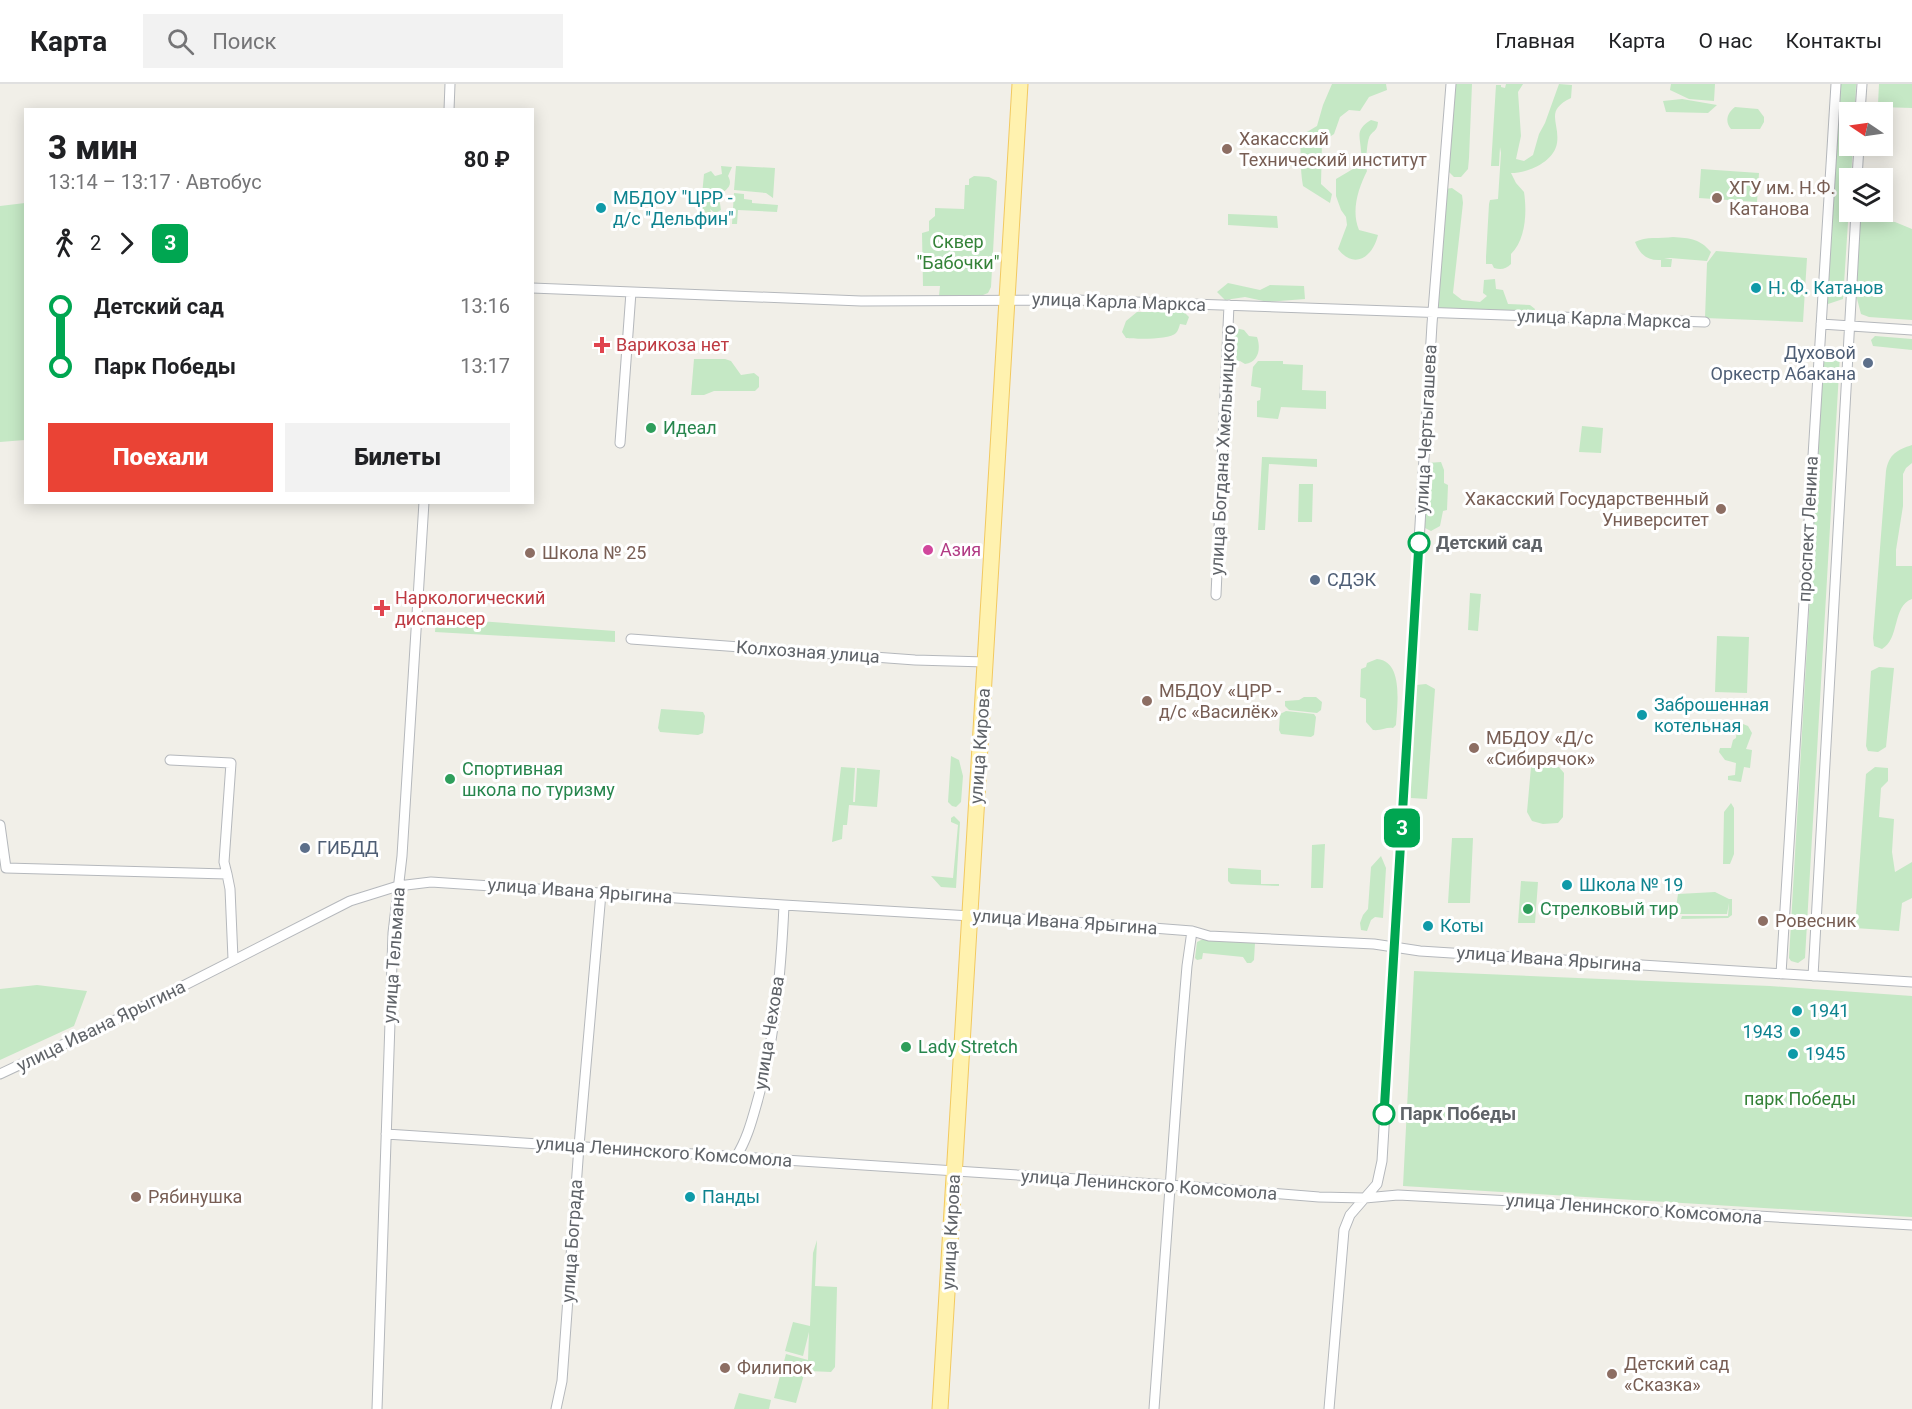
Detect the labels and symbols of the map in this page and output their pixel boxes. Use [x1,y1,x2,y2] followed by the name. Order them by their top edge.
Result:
[1839,102,1893,156] north arrow
[1239,128,1427,170] place label: Хакасский Технический институт
[1220,142,1234,156] marker: Хакасский Технический институт
[1729,177,1835,219] place label: ХГУ им. Н.Ф. Катанова
[613,187,734,229] place label: МБДОУ "ЦРР - д/с "Дельфин"
[1710,191,1724,205] marker: ХГУ им. Н.Ф. Катанова
[594,201,608,215] marker: МБДОУ "ЦРР - д/с "Дельфин"
[917,231,999,273] park label: Сквер "Бабочки"
[1768,277,1884,298] place label: Н. Ф. Катанов
[1749,281,1763,295] marker: Н. Ф. Катанов
[1032,288,1206,315] street label: улица Карла Маркса
[1517,305,1691,332] street label: улица Карла Маркса
[1205,324,1240,576] street label: улица Богдана Хмельницкого
[616,334,730,355] place label: Варикоза нет
[593,336,611,354] marker: Варикоза нет
[1711,342,1856,384] place label: Духовой Оркестр Абакана
[1411,344,1440,514] street label: улица Чертыгашева
[1861,356,1875,370] marker: Духовой Оркестр Абакана
[663,417,717,438] place label: Идеал
[644,421,658,435] marker: Идеал
[1793,455,1822,603] street label: проспект Ленина
[1465,488,1709,530] place label: Хакасский Государственный Университет
[1714,502,1728,516] marker: Хакасский Государственный Университет
[1408,532,1430,554] marker: Детский сад
[1436,532,1543,553] place label: Детский сад
[940,539,981,560] place label: Азия
[542,542,646,563] place label: Школа № 25
[921,543,935,557] marker: Азия
[523,546,537,560] marker: Школа № 25
[1327,569,1376,590] place label: СДЭК
[1308,573,1322,587] marker: СДЭК
[395,587,545,629] place label: Наркологический диспансер
[373,599,391,617] marker: Наркологический диспансер
[736,636,881,667] street label: Колхозная улица
[1159,680,1281,722] place label: МБДОУ «ЦРР - д/с «Василёк»
[965,687,994,805] street label: улица Кирова
[1140,694,1154,708] marker: МБДОУ «ЦРР - д/с «Василёк»
[1654,694,1769,736] place label: Заброшенная котельная
[1635,708,1649,722] marker: Заброшенная котельная
[1486,727,1595,769] place label: МБДОУ «Д/с «Сибирячок»
[1467,741,1481,755] marker: МБДОУ «Д/с «Сибирячок»
[462,758,615,800] place label: Спортивная школа по туризму
[443,772,457,786] marker: Спортивная школа по туризму
[1382,808,1422,848] line badge: 3
[317,837,379,858] place label: ГИБДД
[298,841,312,855] marker: ГИБДД
[487,874,673,907] street label: улица Ивана Ярыгина
[1579,874,1683,895] place label: Школа № 19
[1560,878,1574,892] marker: Школа № 19
[378,886,409,1024] street label: улица Тельмана
[1540,898,1679,919] place label: Стрелковый тир
[1521,902,1535,916] marker: Стрелковый тир
[972,905,1158,938] street label: улица Ивана Ярыгина
[1775,910,1857,931] place label: Ровесник
[1756,914,1770,928] marker: Ровесник
[1440,915,1484,936] place label: Коты
[1421,919,1435,933] marker: Коты
[1456,942,1642,975] street label: улица Ивана Ярыгина
[749,975,788,1091] street label: улица Чехова
[13,976,189,1076] street label: улица Ивана Ярыгина
[1809,1000,1849,1021] place label: 1941
[1790,1004,1804,1018] marker: 1941
[1743,1021,1783,1042] place label: 1943
[1788,1025,1802,1039] marker: 1943
[918,1036,1018,1057] place label: Lady Stretch
[899,1040,913,1054] marker: Lady Stretch
[1805,1043,1845,1064] place label: 1945
[1786,1047,1800,1061] marker: 1945
[1744,1088,1856,1109] park label: парк Победы
[1373,1103,1395,1125] marker: Парк Победы
[1400,1103,1516,1124] place label: Парк Победы
[535,1132,793,1171] street label: улица Ленинского Комсомола
[1020,1165,1278,1204] street label: улица Ленинского Комсомола
[937,1173,964,1290] street label: улица Кирова
[557,1179,586,1303] street label: улица Бограда
[148,1186,242,1207] place label: Рябинушка
[702,1186,760,1207] place label: Панды
[1505,1189,1763,1228] street label: улица Ленинского Комсомола
[129,1190,143,1204] marker: Рябинушка
[683,1190,697,1204] marker: Панды
[1624,1353,1730,1395] place label: Детский сад «Сказка»
[737,1357,813,1378] place label: Филипок
[718,1361,732,1375] marker: Филипок
[1605,1367,1619,1381] marker: Детский сад «Сказка»

